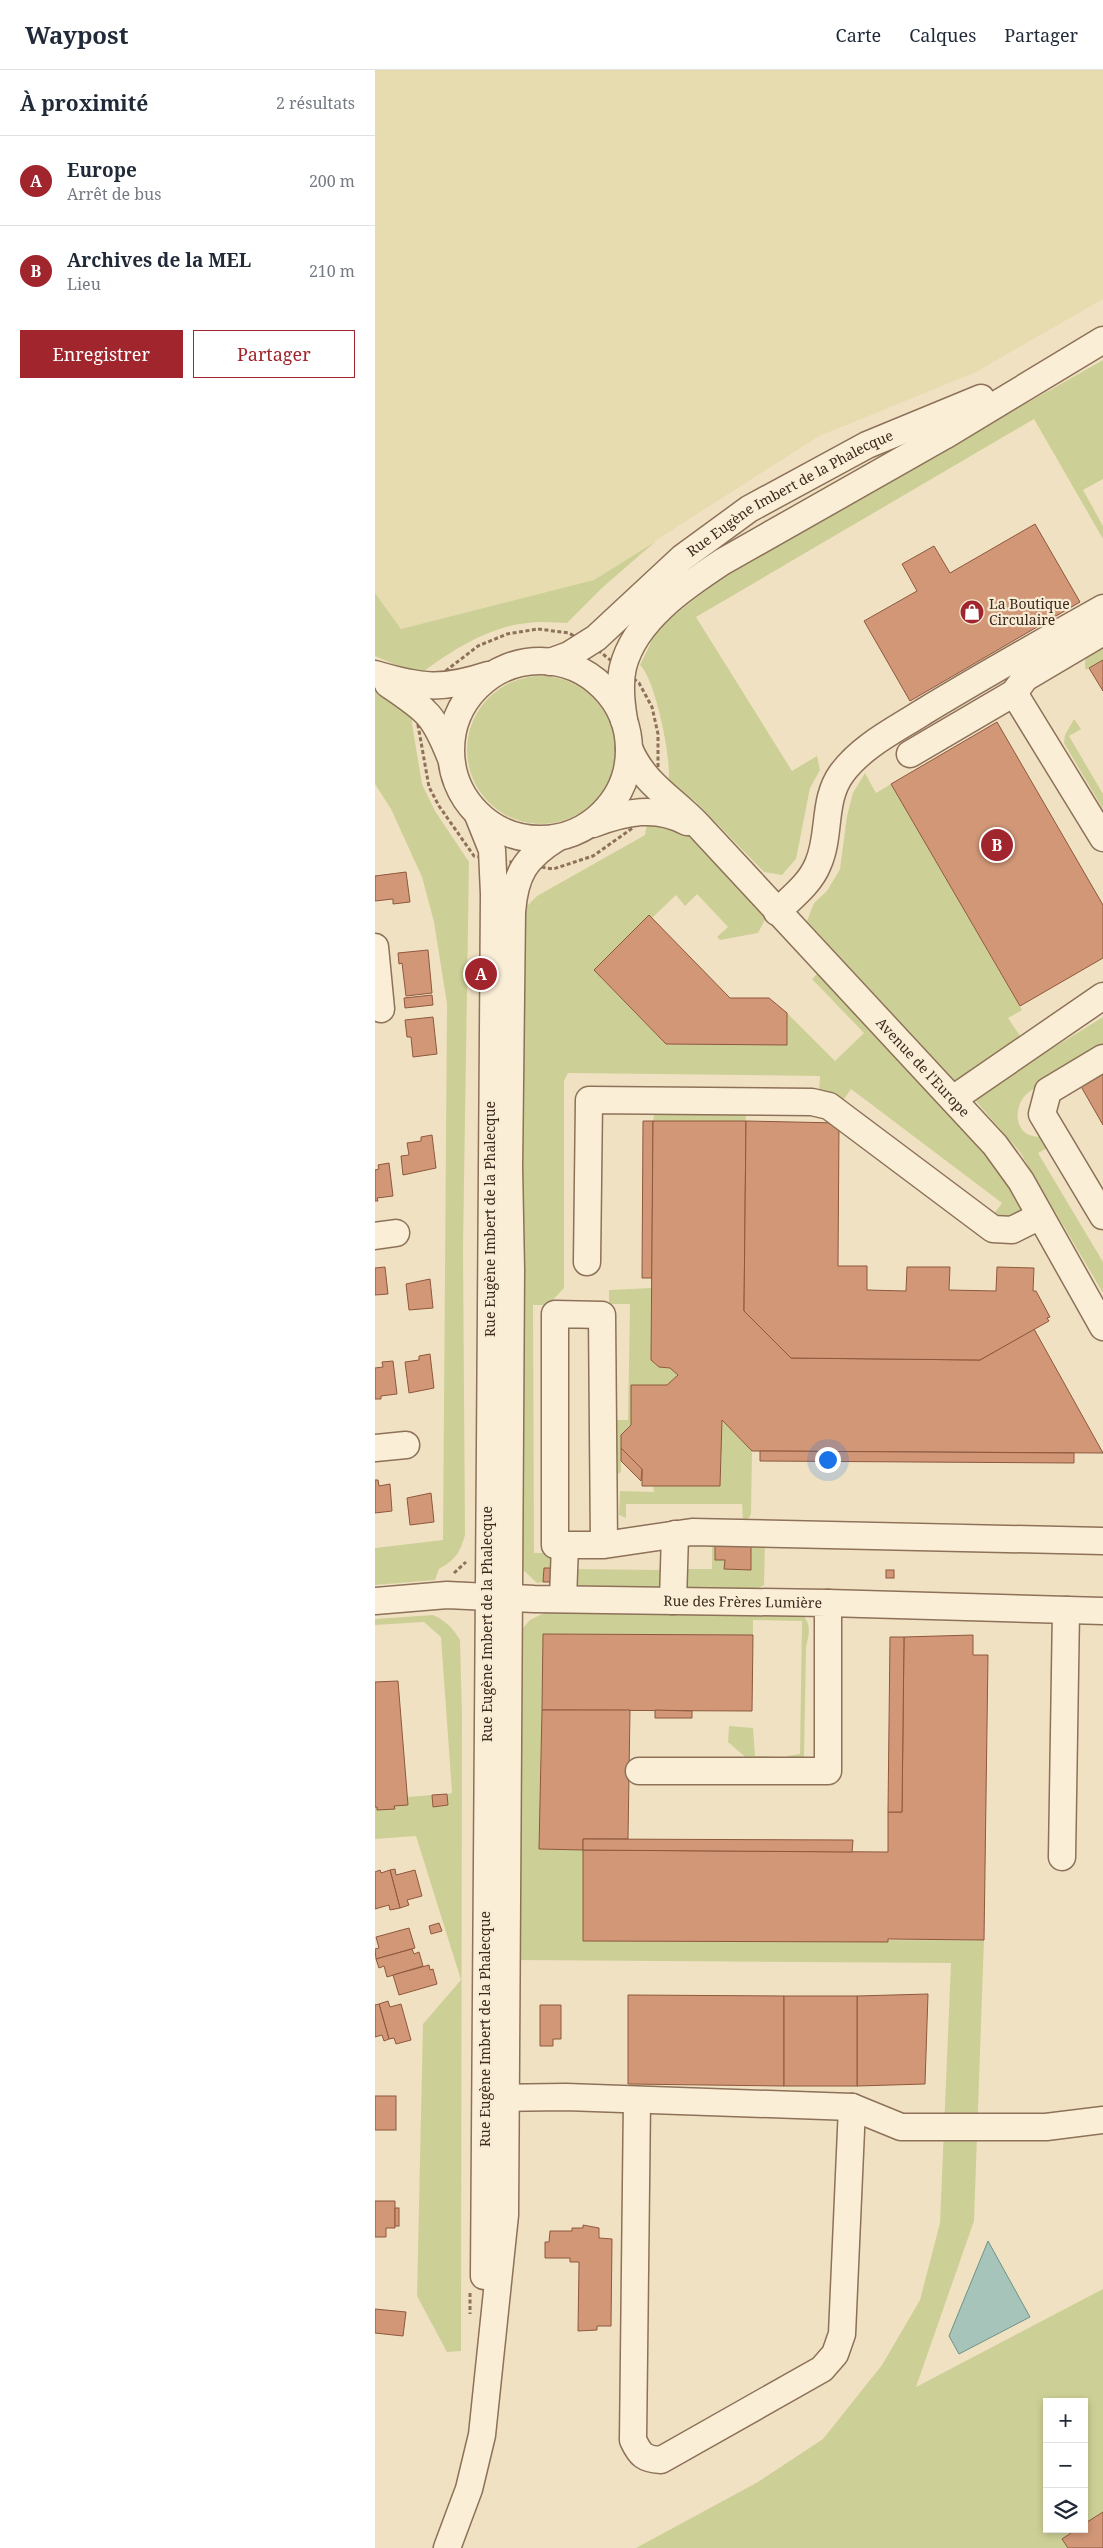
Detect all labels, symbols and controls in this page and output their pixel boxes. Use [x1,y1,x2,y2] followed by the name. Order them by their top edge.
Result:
[25,18,128,51] text: Waypost
[836,23,881,47] text: Carte
[909,23,976,47] text: Calques
[1004,23,1078,47] text: Partager
[20,89,148,117] text: À proximité
[276,92,355,114] text: 2 résultats
[67,157,137,183] text: Europe
[30,170,42,192] text: A
[309,170,355,192] text: 200 m
[67,183,161,205] text: Arrêt de bus
[67,247,251,273] text: Archives de la MEL
[31,260,41,282] text: B
[309,260,355,282] text: 210 m
[67,273,101,295] text: Lieu
[20,330,183,378] button: Enregistrer
[193,330,355,378] button: Partager
[683,425,896,560] street label: Rue Eugène Imbert de la Phalecque
[989,594,1070,629] place label: La Boutique Circulaire
[959,599,985,625] shop icon: La Boutique Circulaire
[981,826,1013,864] pin: B
[465,955,497,993] pin: A
[872,1013,974,1121] street label: Avenue de l'Europe
[480,1101,499,1337] street label: Rue Eugène Imbert de la Phalecque
[815,1447,841,1473] your location
[477,1506,496,1742] street label: Rue Eugène Imbert de la Phalecque
[663,1591,822,1612] street label: Rue des Frères Lumière
[475,1911,494,2147] street label: Rue Eugène Imbert de la Phalecque
[1043,2398,1088,2533] map controls
[1043,2398,1088,2443] button: +
[1043,2443,1088,2488] button: −
[1043,2488,1088,2533] button: layers

